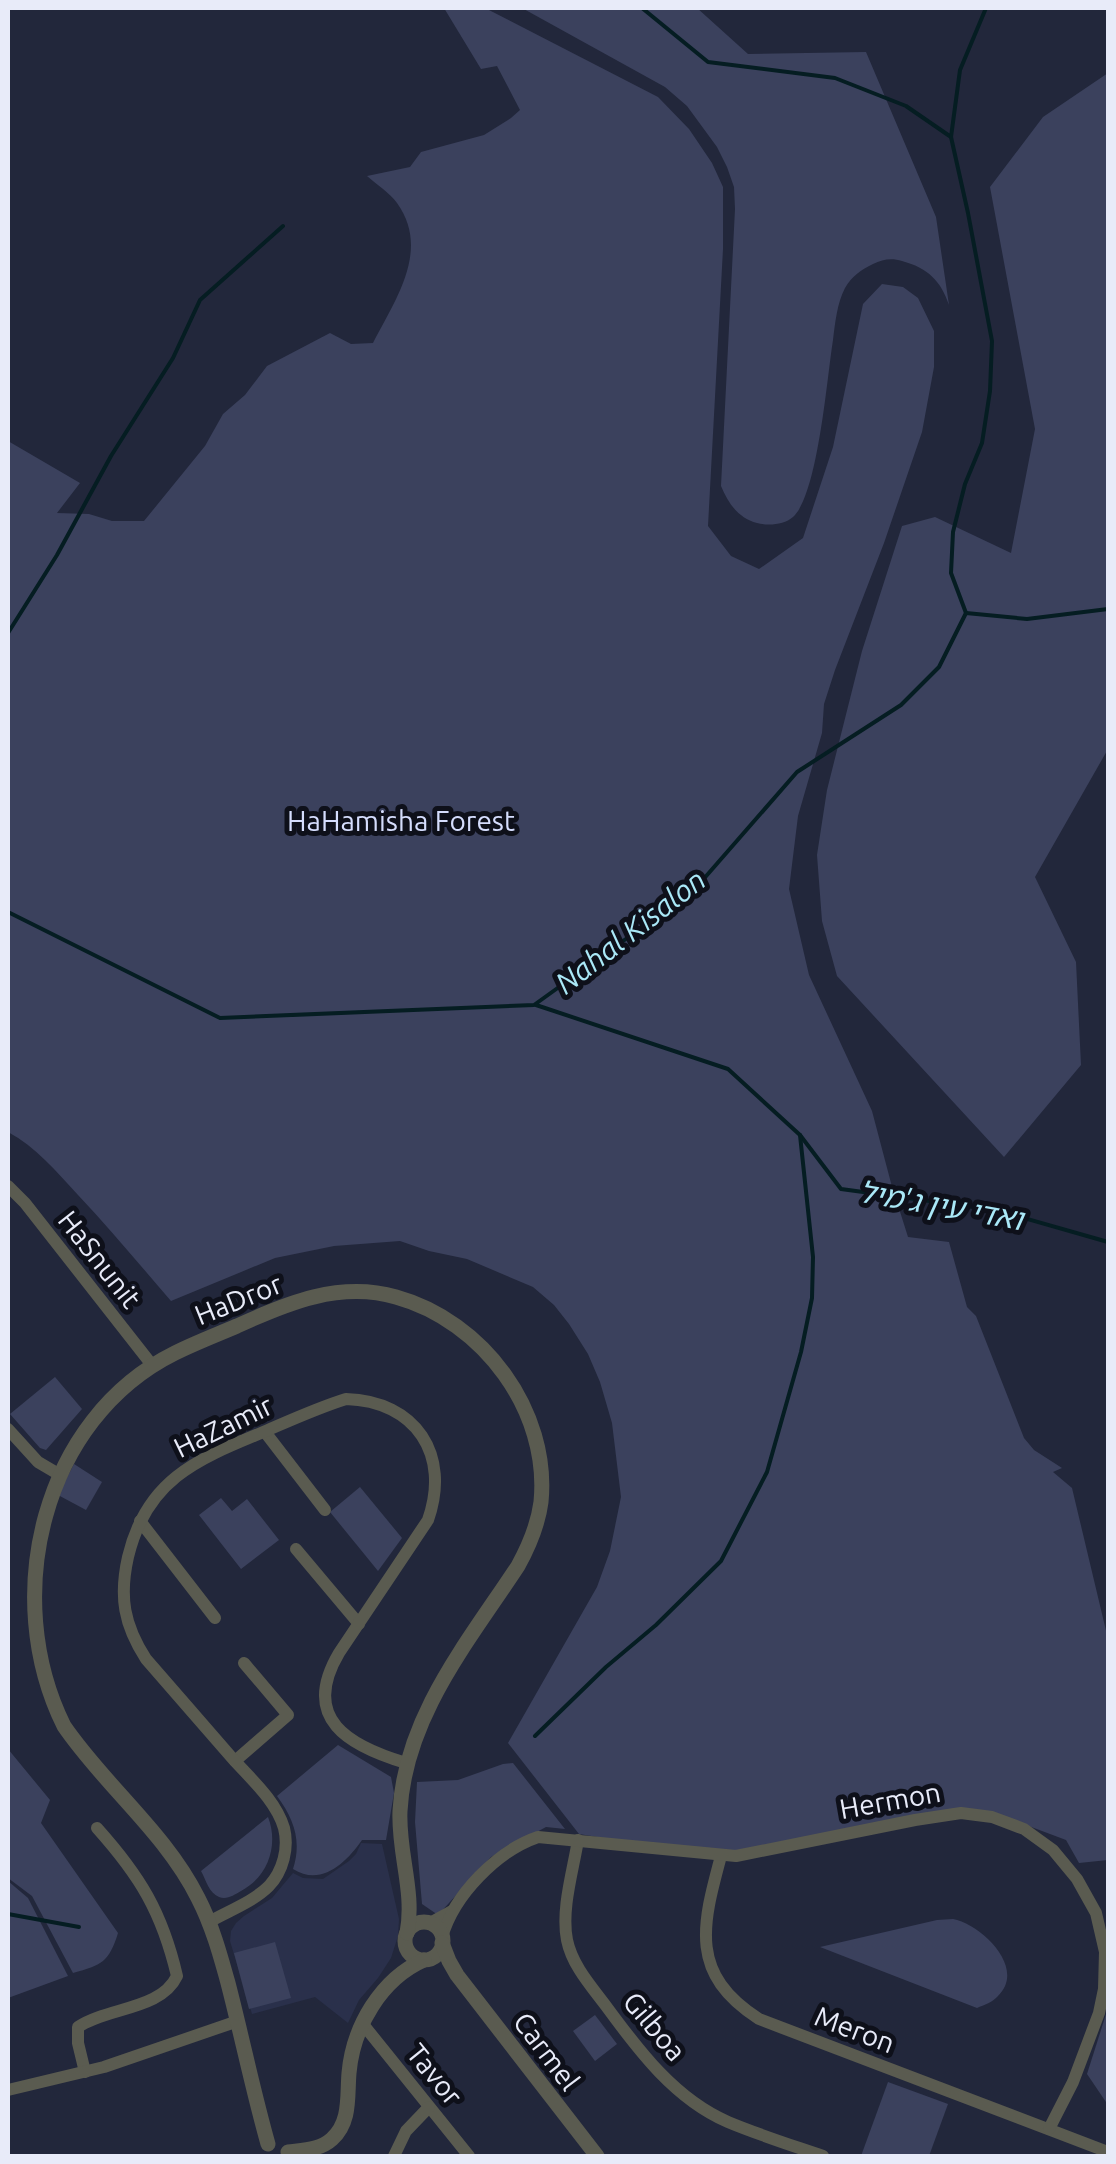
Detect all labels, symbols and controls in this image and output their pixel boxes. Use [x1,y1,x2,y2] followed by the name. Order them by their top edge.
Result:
[287,805,515,836] park label: HaHamisha Forest
[548,862,712,1000] water label: Nahal Kisalon
[856,1174,1029,1237] water label: ואדי עין ג'מיל
[53,1204,147,1314] street label: HaSnunit
[190,1267,286,1330] street label: HaDror
[169,1389,278,1463] street label: HaZamir
[837,1776,943,1824] street label: Hermon
[617,1985,693,2067] street label: Gilboa
[811,2000,899,2058] street label: Meron
[508,2006,586,2096] street label: Carmel
[401,2037,469,2111] street label: Tavor

